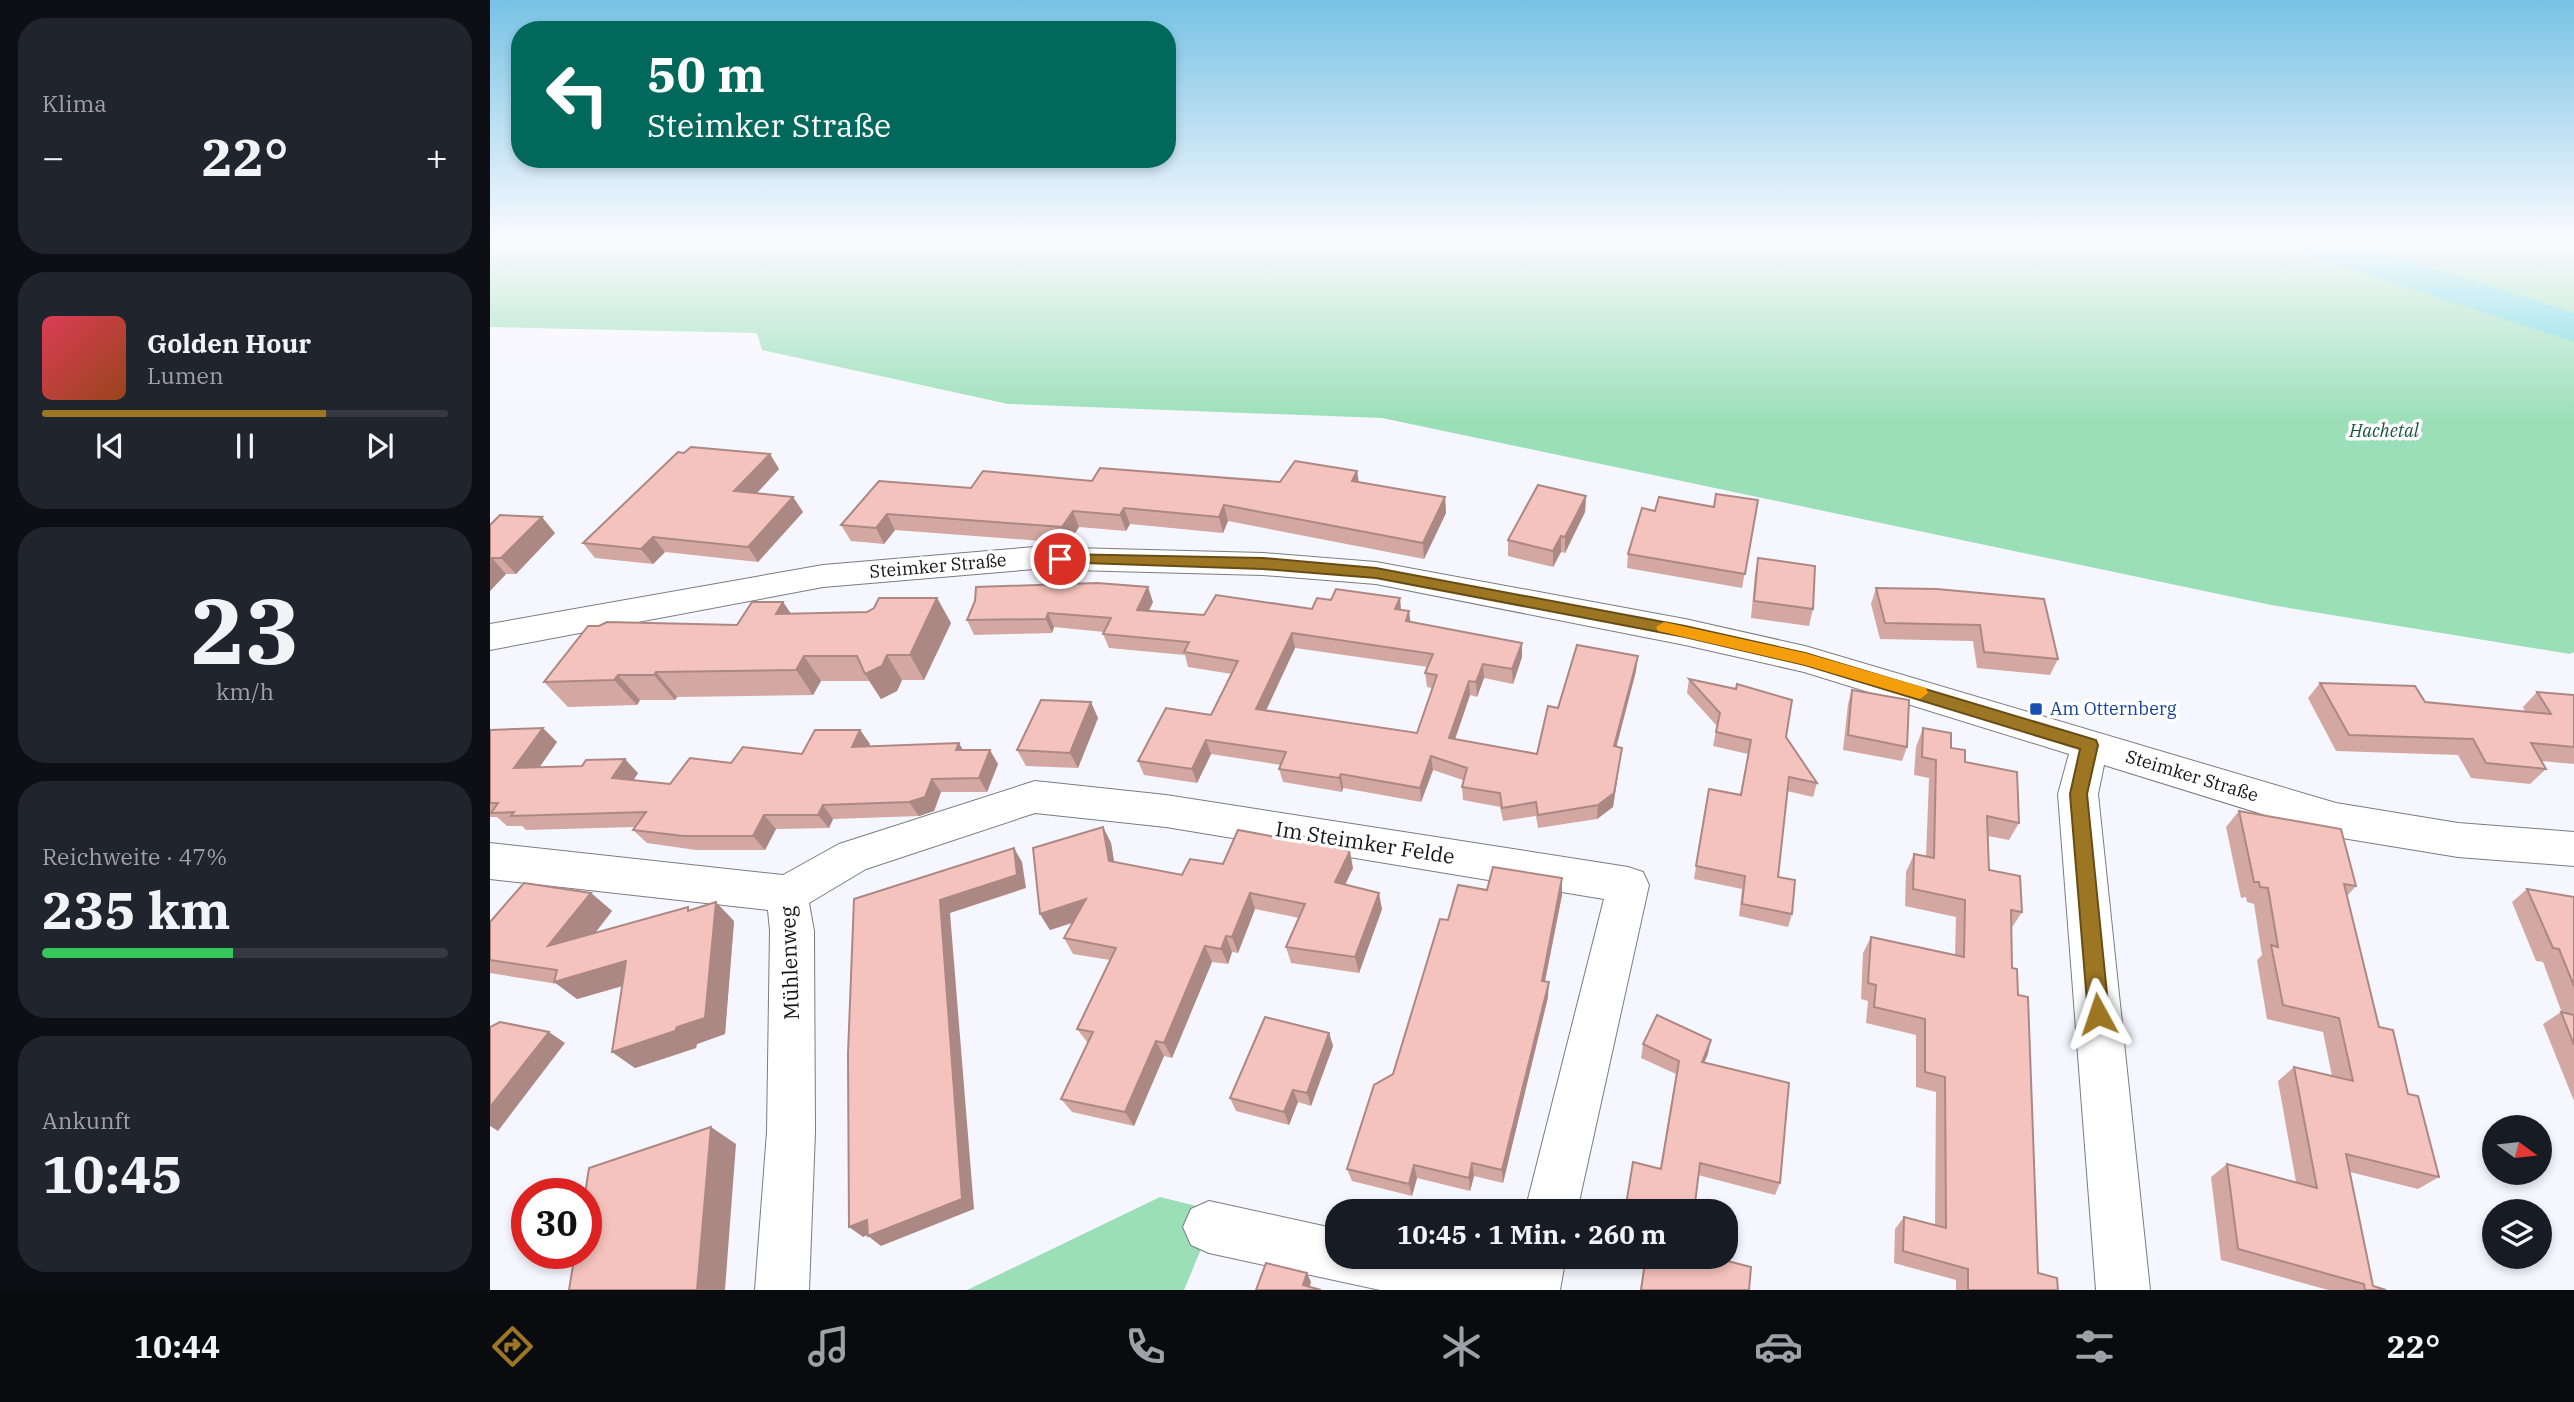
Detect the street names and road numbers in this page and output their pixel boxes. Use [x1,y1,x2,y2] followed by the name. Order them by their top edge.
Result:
[869,548,1007,583] street label: Steimker Straße
[2123,744,2261,807] street label: Steimker Straße
[1274,814,1457,870] street label: Im Steimker Felde
[773,905,805,1021] street label: Mühlenweg

